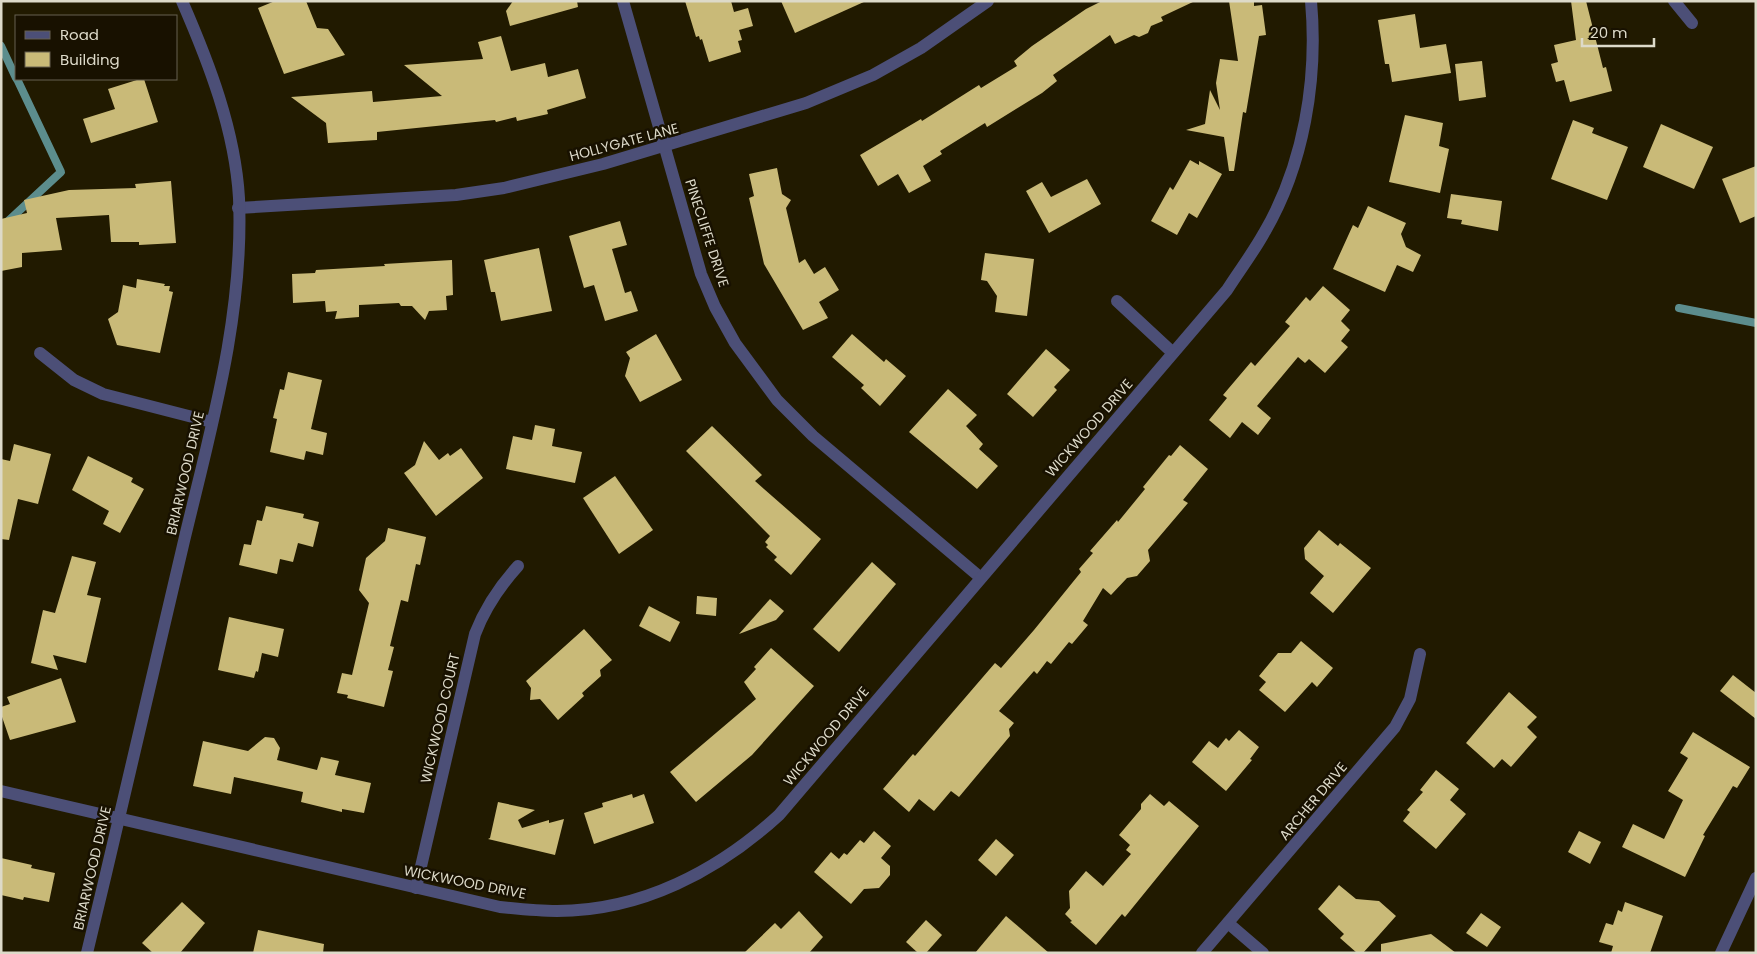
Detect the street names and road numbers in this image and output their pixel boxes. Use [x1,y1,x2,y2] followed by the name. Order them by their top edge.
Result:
[567,118,681,166] street label: HOLLYGATE LANE
[680,176,734,290] street label: PINECLIFFE DRIVE
[1041,375,1137,481] street label: WICKWOOD DRIVE
[161,409,209,537] street label: BRIARWOOD DRIVE
[415,651,465,785] street label: WICKWOOD COURT
[778,682,874,790] street label: WICKWOOD DRIVE
[1274,758,1352,844] street label: ARCHER DRIVE
[68,804,116,932] street label: BRIARWOOD DRIVE
[402,860,528,904] street label: WICKWOOD DRIVE

